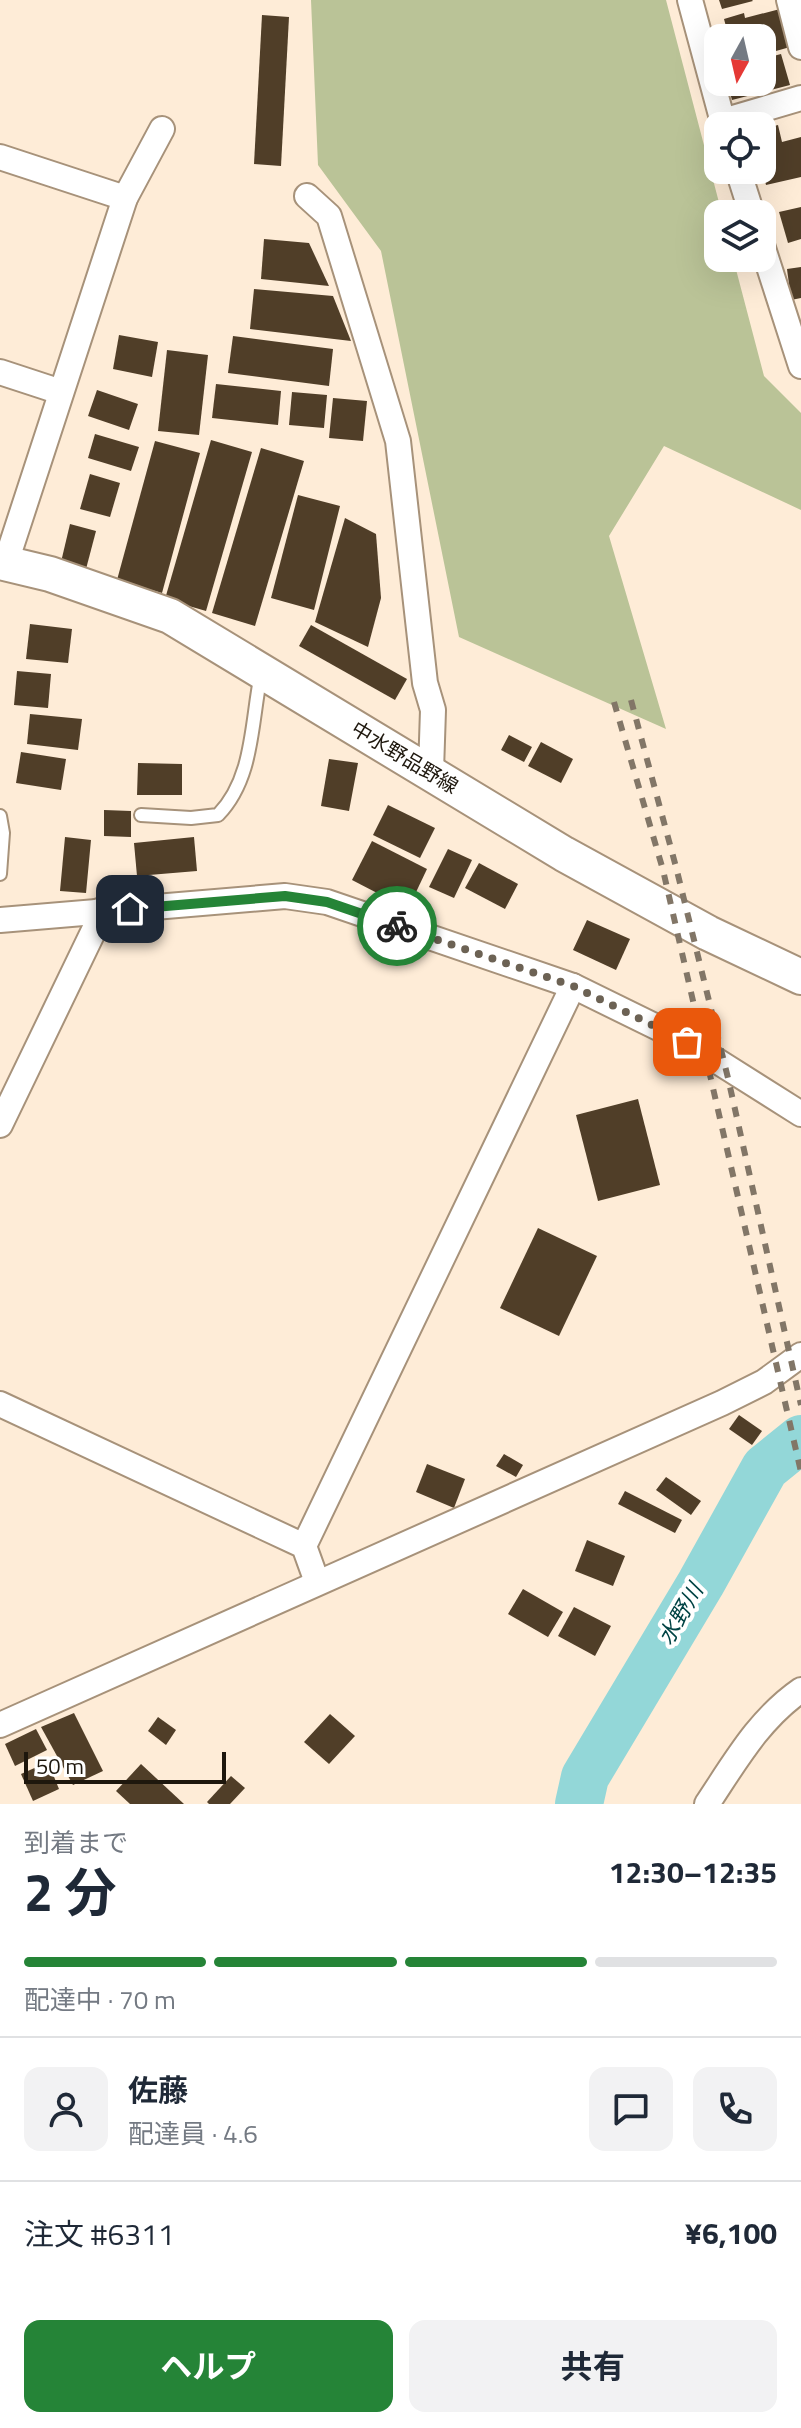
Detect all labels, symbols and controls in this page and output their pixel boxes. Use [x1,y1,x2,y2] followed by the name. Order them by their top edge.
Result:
[704,24,776,96] north arrow
[704,24,776,272] map controls
[704,112,776,184] button: locate
[704,200,776,272] button: layers
[346,713,464,801] street label: 中水野品野線
[96,875,164,943] pin
[357,886,437,966] courier
[108,887,152,931] icon: home
[375,904,419,948] icon: bike
[653,1008,721,1076] pin
[665,1020,709,1064] icon: bag
[649,1575,712,1651] water label: 水野川
[24,1748,226,1784] scale bar
[36,1749,84,1783] text: 50 m
[24,1823,128,1862] text: 到着まで
[609,1849,777,1895] text: 12:30–12:35
[24,1852,117,1931] text: 2 分
[24,1980,176,2019] text: 配達中 · 70 m
[24,2067,108,2151] button: person
[128,2067,188,2113] text: 佐藤
[589,2067,673,2151] button: chat
[693,2067,777,2151] button: phone
[128,2114,258,2153] text: 配達員 · 4.6
[685,2210,777,2256] text: ¥6,100
[24,2211,175,2257] text: 注文 #6311
[24,2320,393,2412] button: ヘルプ
[409,2320,777,2412] button: 共有

